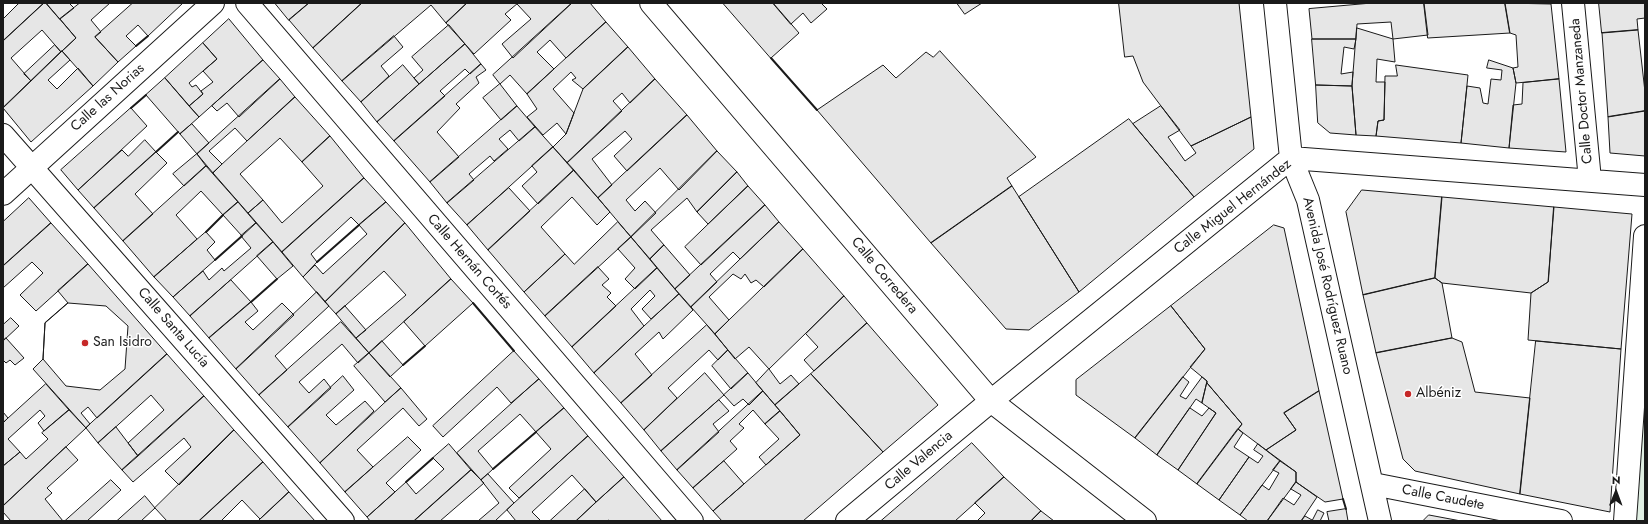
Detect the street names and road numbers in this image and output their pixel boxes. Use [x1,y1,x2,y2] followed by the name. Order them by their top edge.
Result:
[1567,18,1597,164] street label: Calle Doctor Manzaneda
[68,61,148,135] street label: Calle las Norias
[1171,156,1295,258] street label: Calle Miguel Hernández
[1298,196,1356,376] street label: Avenida José Rodríguez Ruano
[423,211,515,313] street label: Calle Hernán Cortés
[847,234,921,318] street label: Calle Corredera
[134,285,212,371] street label: Calle Santa Lucía
[882,428,956,494] street label: Calle Valencia
[1400,482,1486,514] street label: Calle Caudete

